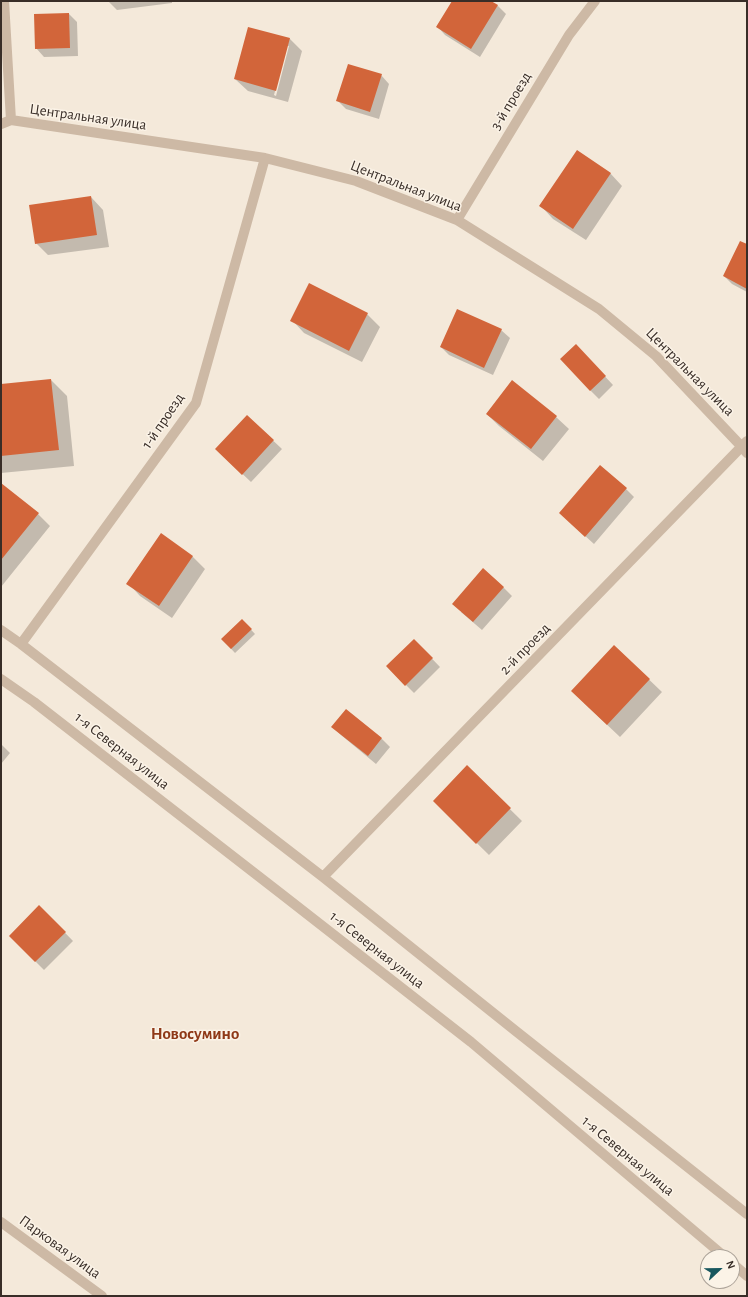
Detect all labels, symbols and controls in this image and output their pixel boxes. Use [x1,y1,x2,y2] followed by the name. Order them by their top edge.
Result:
[487,69,535,133] street label: 3-й проезд
[28,100,148,134] street label: Центральная улица
[348,156,464,216] street label: Центральная улица
[642,324,738,420] street label: Центральная улица
[138,390,188,452] street label: 1-й проезд
[496,619,554,679] street label: 2-й проезд
[71,708,173,794] street label: 1-я Северная улица
[326,907,428,993] street label: 1-я Северная улица
[151,1024,239,1044] district label: Новосумино
[578,1112,678,1200] street label: 1-я Северная улица
[16,1211,104,1283] street label: Парковая улица
[700,1249,740,1289] north arrow
[724,1259,737,1270] text: N

